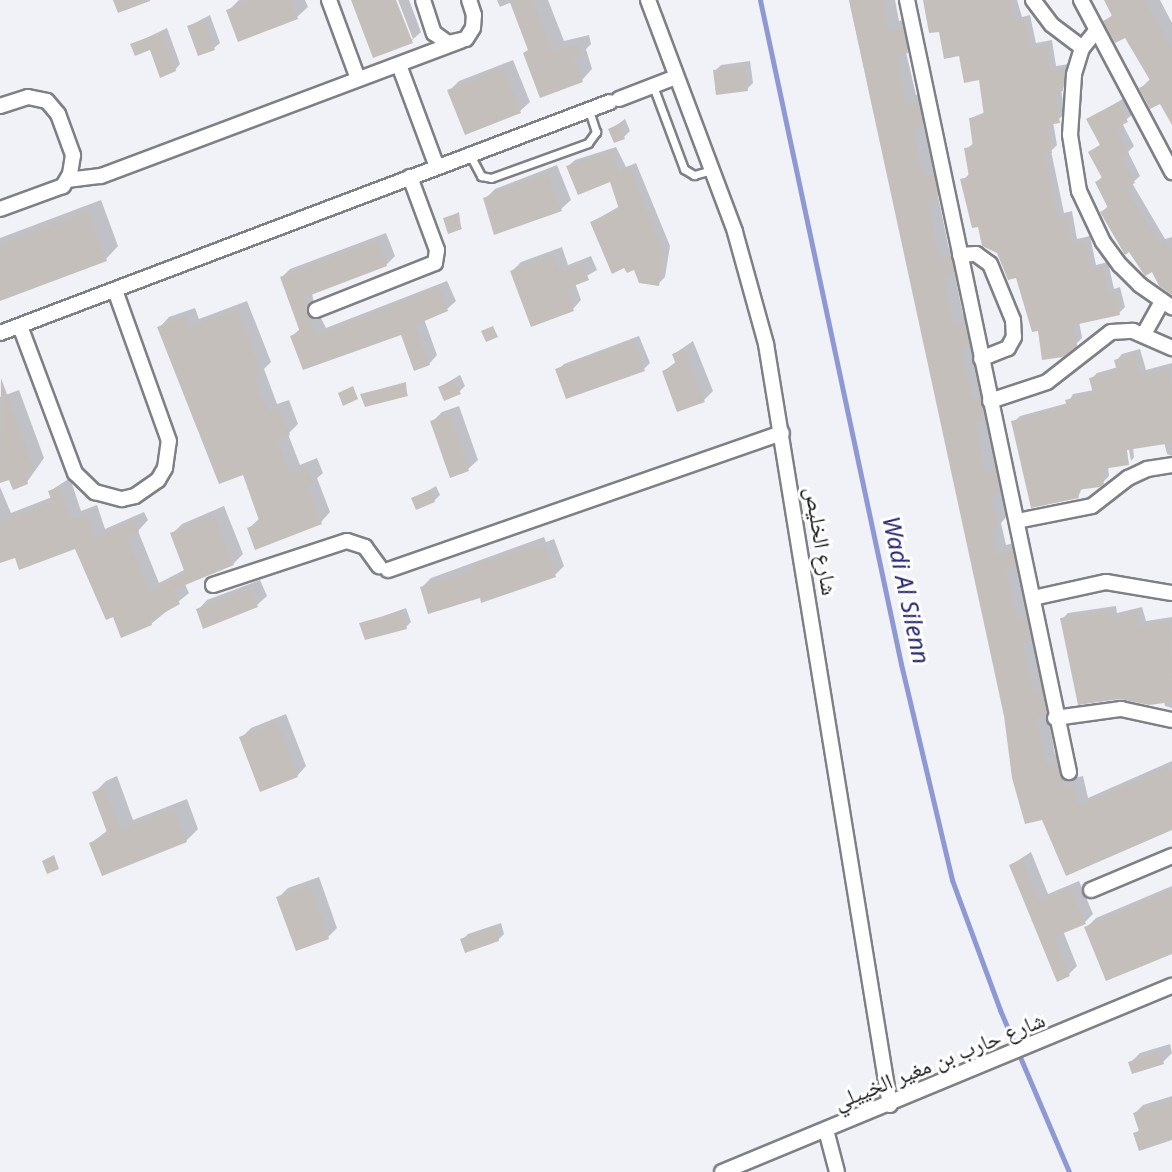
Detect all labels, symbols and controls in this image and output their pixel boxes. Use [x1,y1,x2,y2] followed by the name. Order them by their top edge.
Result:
[800,485,844,597] street label: شارع الخليص
[877,514,937,666] water label: Wadi Al Silenn
[830,1006,1048,1114] street label: شارع حارب بن مغير الخييلي

